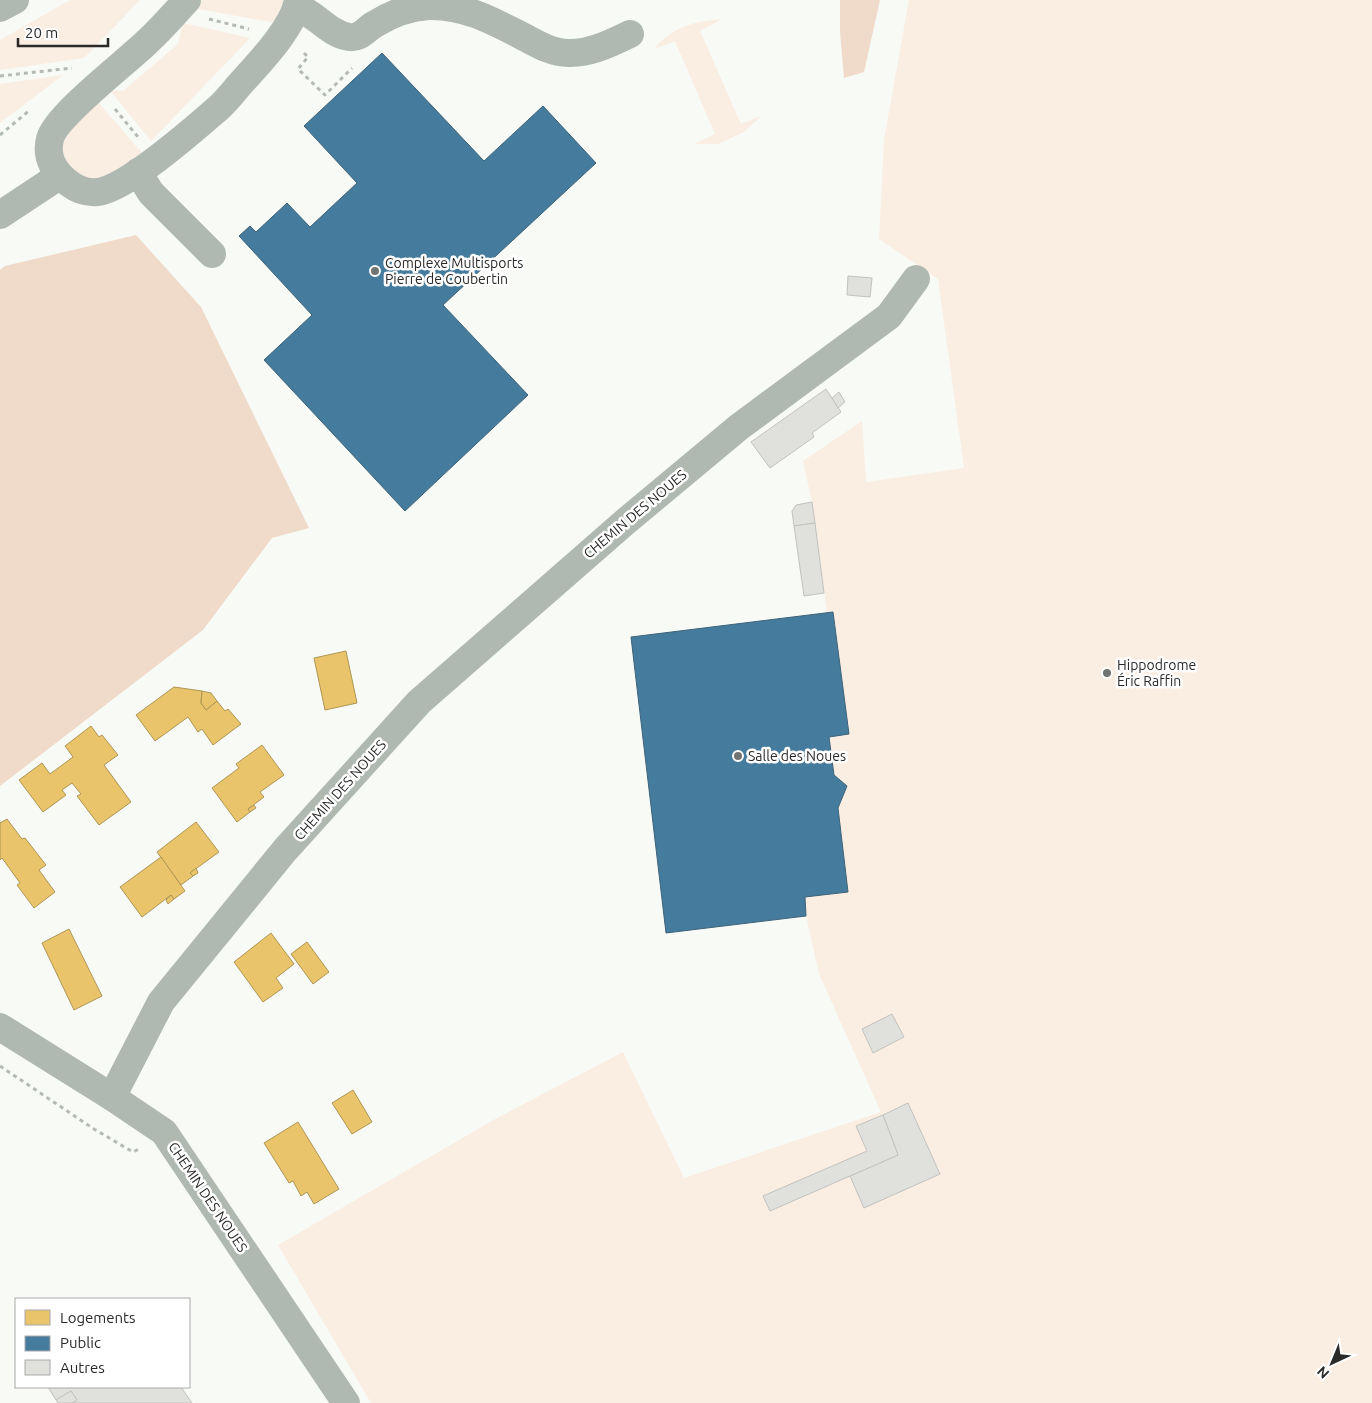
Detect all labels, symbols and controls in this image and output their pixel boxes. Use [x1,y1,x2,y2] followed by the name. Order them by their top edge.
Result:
[18,15,108,47] scale bar
[25,24,58,41] text: 20 m
[385,255,523,287] place label: Complexe Multisports Pierre de Coubertin
[369,265,381,277] marker: Complexe Multisports Pierre de Coubertin
[580,466,690,562] street label: CHEMIN DES NOUES
[1117,657,1196,689] place label: Hippodrome Éric Raffin
[1101,667,1113,679] marker: Hippodrome Éric Raffin
[291,737,389,843] street label: CHEMIN DES NOUES
[748,748,846,764] place label: Salle des Noues
[732,750,744,762] marker: Salle des Noues
[165,1139,251,1255] street label: CHEMIN DES NOUES
[15,1298,190,1388] legend
[60,1309,136,1326] text: Logements
[60,1334,101,1351] text: Public
[1307,1338,1357,1388] north arrow
[60,1359,105,1376] text: Autres
[1314,1363,1332,1382] text: N

